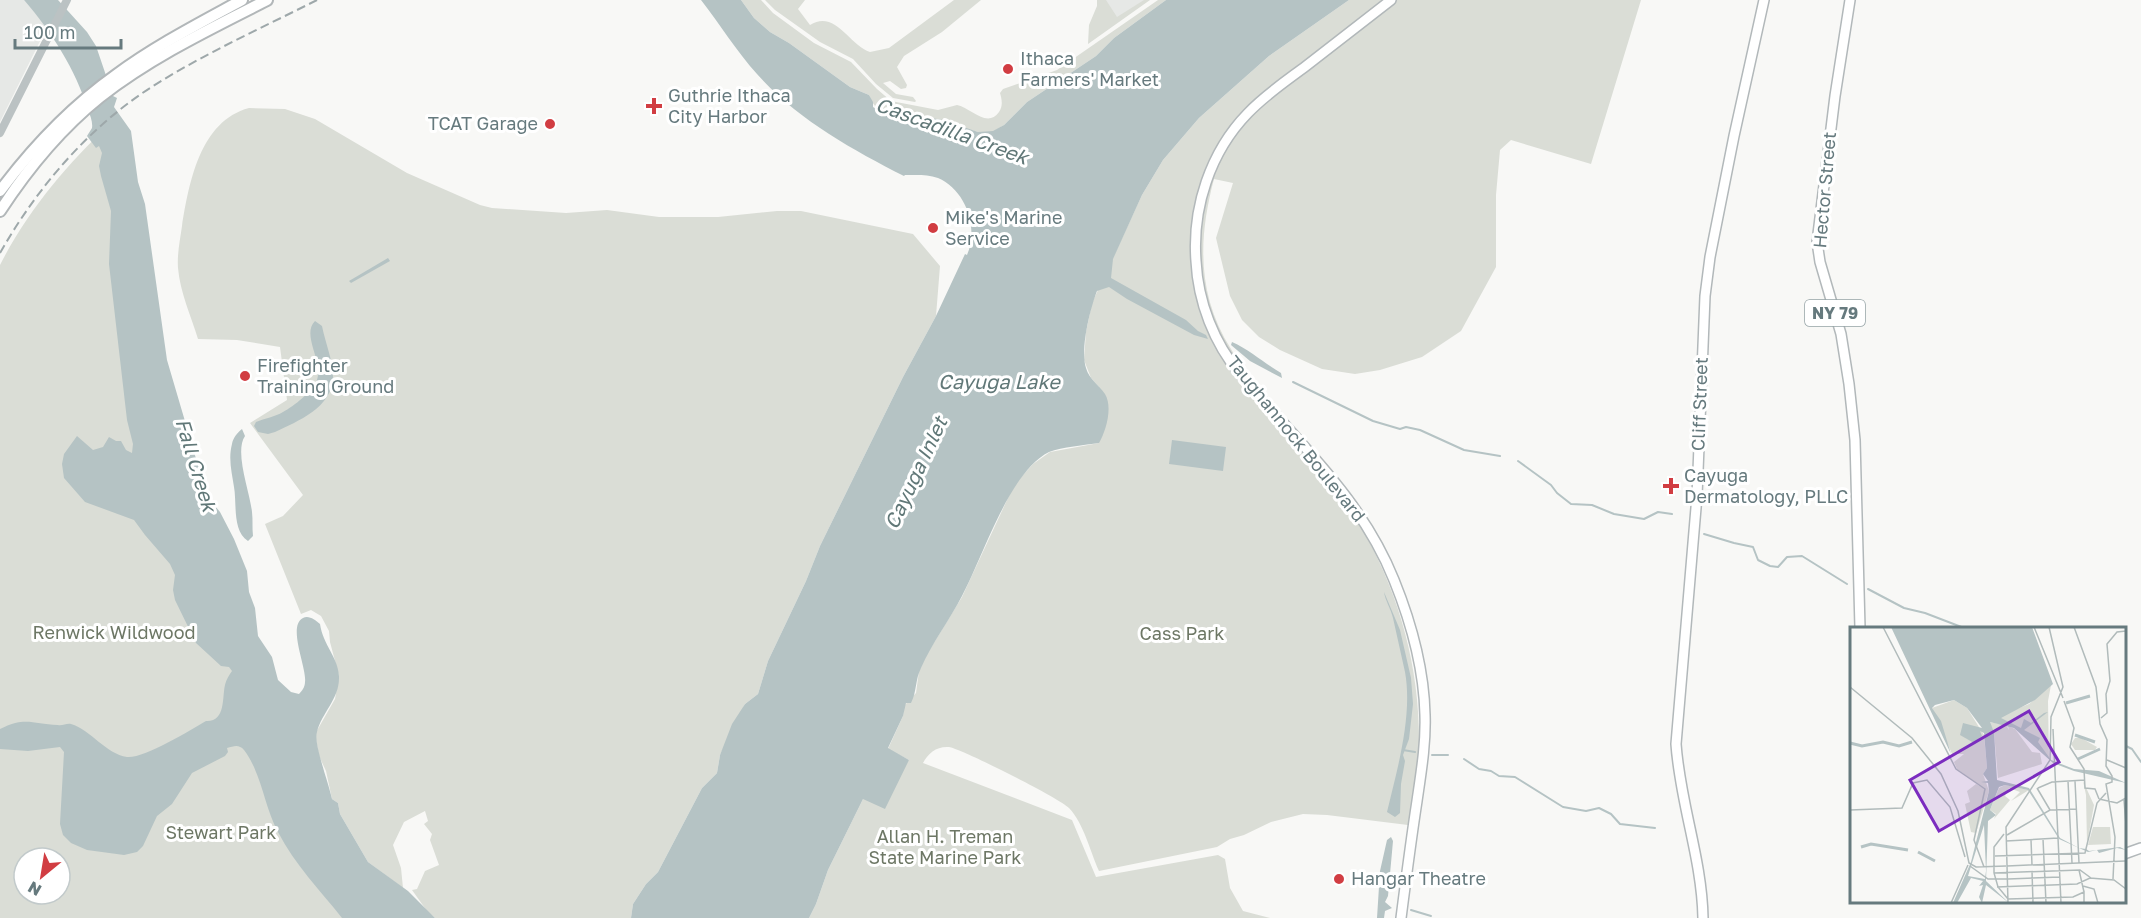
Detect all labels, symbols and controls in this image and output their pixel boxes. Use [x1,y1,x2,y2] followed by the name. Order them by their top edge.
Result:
[15,12,122,50] scale bar
[24,21,75,43] text: 100 m
[1020,47,1159,90] place label: Ithaca Farmers' Market
[1001,62,1015,76] marker: Ithaca Farmers' Market
[668,84,791,127] place label: Guthrie Ithaca City Harbor
[873,91,1034,170] water label: Cascadilla Creek
[645,97,663,115] marker: Guthrie Ithaca City Harbor
[428,112,538,134] place label: TCAT Garage
[543,117,557,131] marker: TCAT Garage
[1808,131,1840,249] street label: Hector Street
[945,206,1062,249] place label: Mike's Marine Service
[926,221,940,235] marker: Mike's Marine Service
[1805,300,1865,326] road number: NY 79
[1223,351,1371,526] street label: Taughannock Boulevard
[257,354,394,397] place label: Firefighter Training Ground
[1686,357,1712,451] street label: Cliff Street
[238,369,252,383] marker: Firefighter Training Ground
[938,369,1061,394] water label: Cayuga Lake
[879,411,953,533] water label: Cayuga Inlet
[171,415,223,517] water label: Fall Creek
[1684,464,1848,507] place label: Cayuga Dermatology, PLLC
[1662,477,1680,495] marker: Cayuga Dermatology, PLLC
[32,621,196,643] park label: Renwick Wildwood
[1140,622,1224,644] park label: Cass Park
[1850,627,2126,903] inset map
[165,821,277,843] park label: Stewart Park
[869,825,1021,868] park label: Allan H. Treman State Marine Park
[12,846,72,906] north arrow
[1351,867,1486,889] place label: Hangar Theatre
[1332,872,1346,886] marker: Hangar Theatre
[24,877,45,901] text: N

